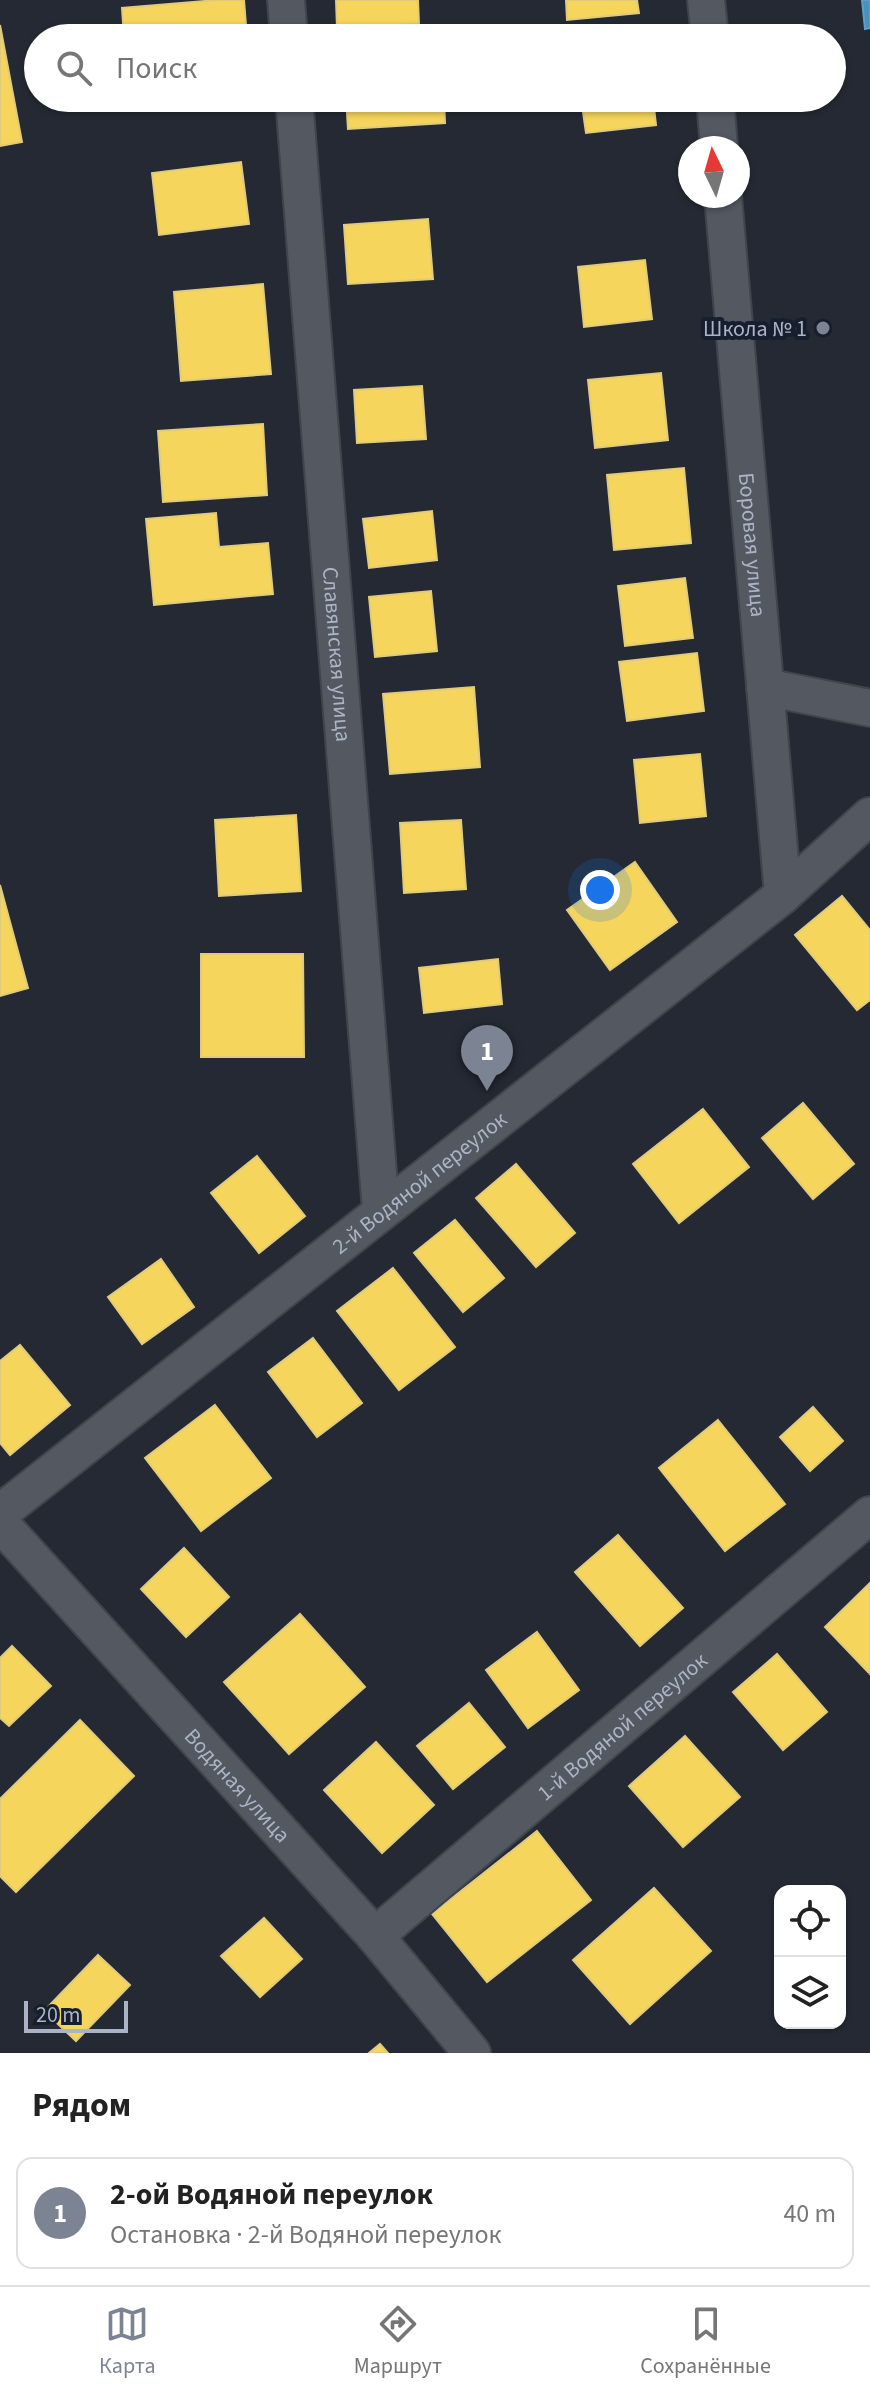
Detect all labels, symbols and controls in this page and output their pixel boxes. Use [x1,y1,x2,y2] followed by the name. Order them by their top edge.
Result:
[24,24,846,112] search box
[52,46,96,90] icon: search
[116,47,197,90] text: Поиск
[678,136,750,208] north arrow
[703,313,807,345] place label: Школа № 1
[814,319,832,337] marker: Школа № 1
[730,471,774,618] street label: Боровая улица
[314,566,359,743] street label: Славянская улица
[580,870,620,910] your location
[461,1025,513,1091] pin: 1
[326,1104,514,1262] street label: 2-й Водяной переулок
[530,1645,715,1809] street label: 1-й Водяной переулок
[177,1721,298,1850] street label: Водяная улица
[774,1885,846,2029] map controls
[774,1885,846,1957] button: locate
[774,1957,846,2029] button: layers
[24,1997,128,2033] scale bar
[36,1999,81,2031] text: 20 m
[32,2081,131,2130] text: Рядом
[110,2173,433,2216] text: 2-ой Водяной переулок
[53,2195,67,2232] text: 1
[783,2195,836,2232] text: 40 m
[110,2216,501,2253] text: Остановка · 2-й Водяной переулок
[99,2302,156,2382] tab: Карта
[354,2302,442,2382] tab: Маршрут
[640,2302,771,2382] tab: Сохранённые

